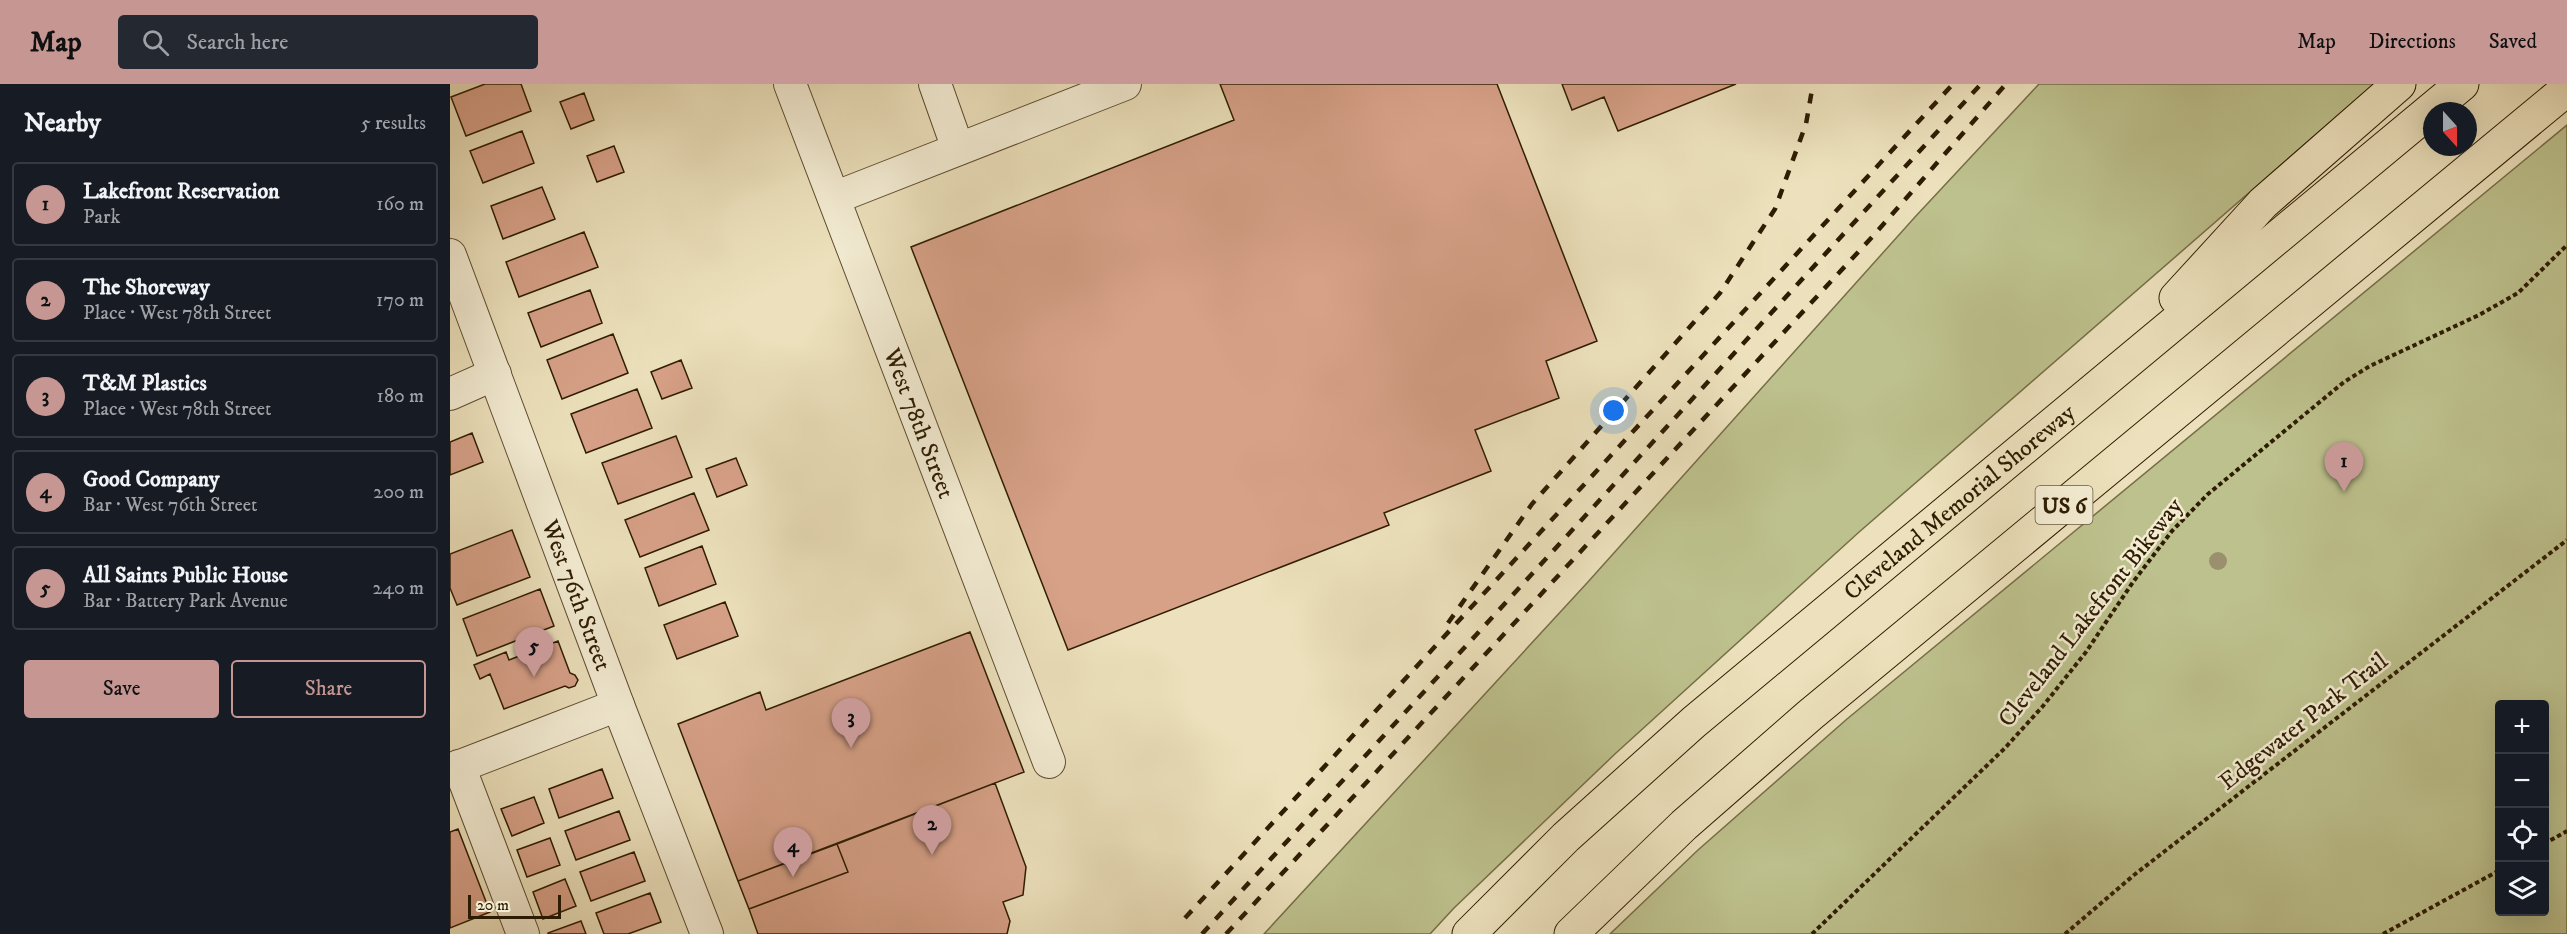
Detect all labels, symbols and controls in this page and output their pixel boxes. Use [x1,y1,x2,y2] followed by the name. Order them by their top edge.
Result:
[118,15,538,69] search box
[30,25,82,60] text: Map
[139,26,172,59] icon: search
[187,29,288,56] text: Search here
[2297,29,2336,55] text: Map
[2369,29,2456,55] text: Directions
[2489,29,2537,55] text: Saved
[2423,102,2477,156] north arrow
[24,107,101,140] text: Nearby
[361,111,426,136] text: 5 results
[83,178,280,205] text: Lakefront Reservation
[42,192,49,217] text: 1
[376,192,424,217] text: 160 m
[83,205,120,230] text: Park
[83,274,210,301] text: The Shoreway
[41,288,50,313] text: 2
[376,288,424,313] text: 170 m
[83,301,271,326] text: Place · West 78th Street
[876,343,961,503] street label: West 78th Street
[83,370,207,397] text: T&M Plastics
[42,384,49,409] text: 3
[377,384,424,409] text: 180 m
[1599,396,1628,425] your location
[83,397,271,422] text: Place · West 78th Street
[1838,397,2082,607] street label: Cleveland Memorial Shoreway
[2324,442,2364,492] pin: 1
[83,466,220,493] text: Good Company
[40,480,51,505] text: 4
[373,480,424,505] text: 200 m
[2036,486,2092,524] road number: US 6
[1992,492,2190,733] street label: Cleveland Lakefront Bikeway
[83,493,257,518] text: Bar · West 76th Street
[534,515,618,675] street label: West 76th Street
[83,562,288,589] text: All Saints Public House
[41,576,50,601] text: 5
[373,576,424,601] text: 240 m
[83,589,288,614] text: Bar · Battery Park Avenue
[514,628,554,677] pin: 5
[2213,646,2395,797] street label: Edgewater Park Trail
[24,660,219,718] button: Save
[231,660,426,718] button: Share
[832,698,870,748] pin: 3
[2495,700,2549,916] map controls
[2495,700,2549,754] button: +
[2495,754,2549,808] button: −
[912,806,952,855] pin: 2
[2495,808,2549,862] button: locate
[774,828,812,877] pin: 4
[2495,862,2549,916] button: layers
[468,892,561,920] scale bar
[477,895,509,915] text: 20 m

